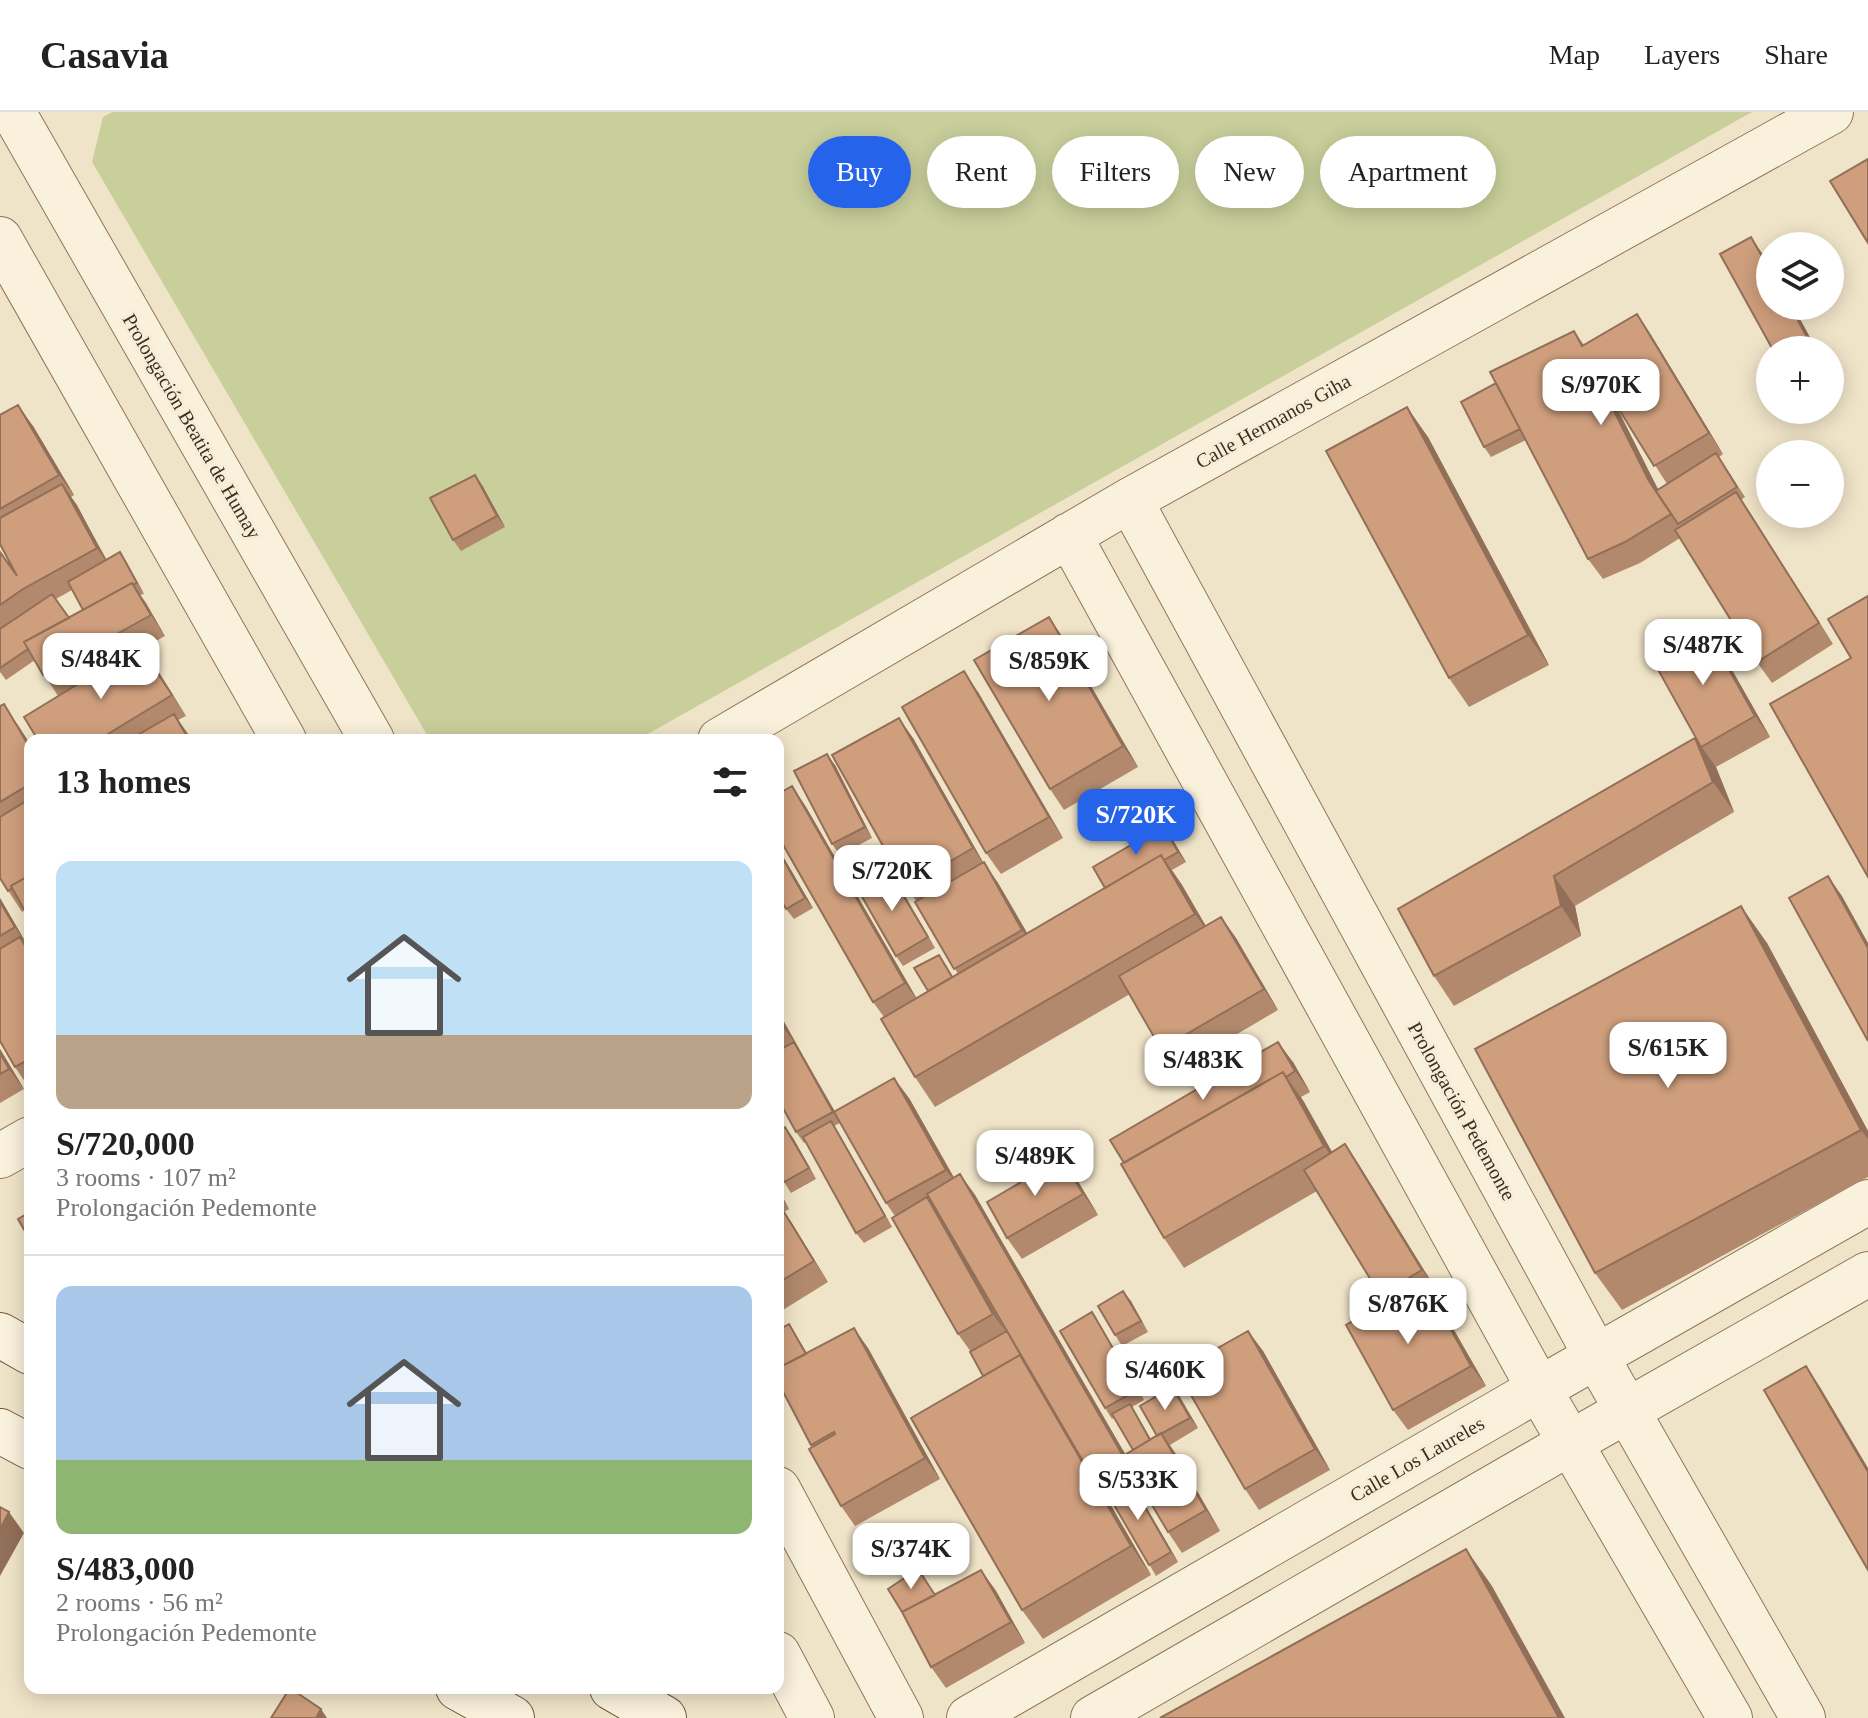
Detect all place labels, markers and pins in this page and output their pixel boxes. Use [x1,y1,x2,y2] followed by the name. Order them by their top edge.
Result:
[1536,359,1666,427] pin: S/970K
[1638,619,1768,687] pin: S/487K
[36,633,166,701] pin: S/484K
[984,635,1114,703] pin: S/859K
[1071,789,1201,857] pin: S/720K
[827,845,957,913] pin: S/720K
[1603,1022,1733,1090] pin: S/615K
[1138,1034,1268,1102] pin: S/483K
[970,1130,1100,1198] pin: S/489K
[1343,1278,1473,1346] pin: S/876K
[1100,1344,1230,1412] pin: S/460K
[1073,1454,1203,1522] pin: S/533K
[846,1523,976,1591] pin: S/374K

